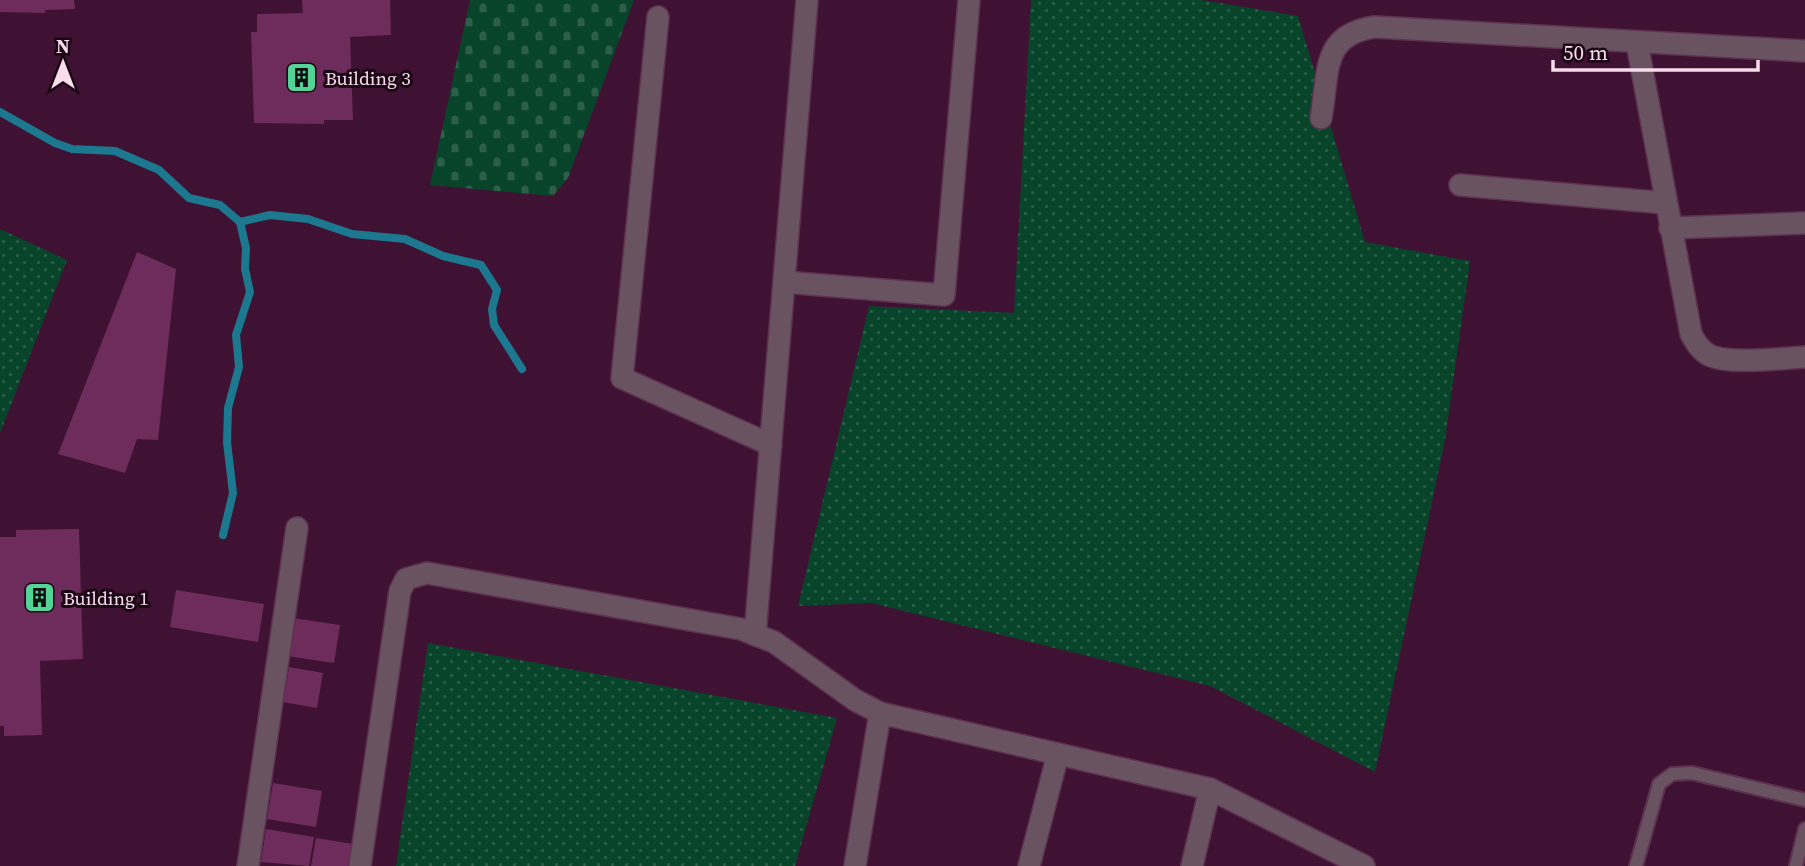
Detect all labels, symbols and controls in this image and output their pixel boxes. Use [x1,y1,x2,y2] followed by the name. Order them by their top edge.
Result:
[28,28,98,98] north arrow
[1553,28,1758,72] scale bar
[56,33,70,59] text: N
[1563,38,1608,67] text: 50 m
[285,61,319,95] building icon: Building 3
[325,65,411,91] place label: Building 3
[23,581,57,615] building icon: Building 1
[63,585,149,611] place label: Building 1

